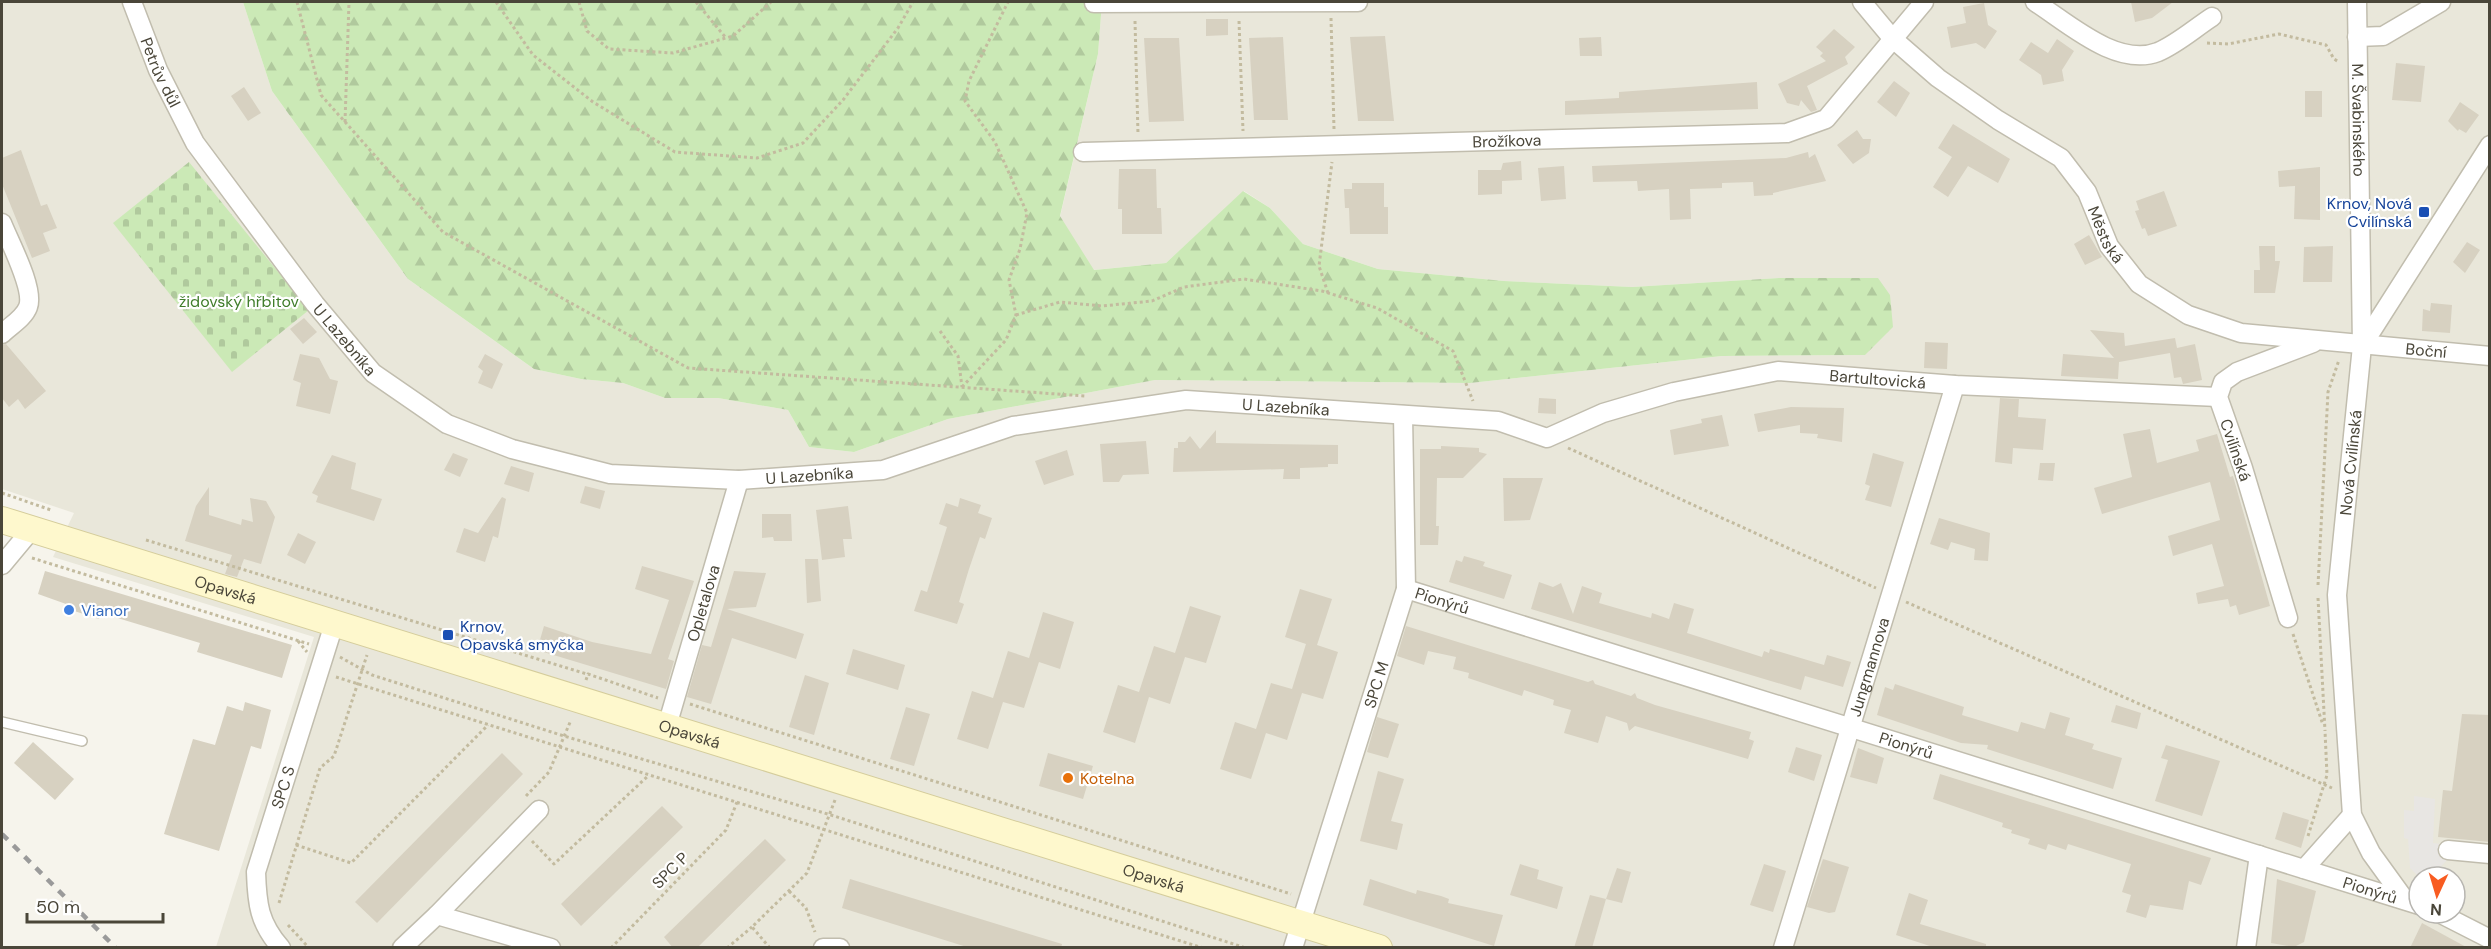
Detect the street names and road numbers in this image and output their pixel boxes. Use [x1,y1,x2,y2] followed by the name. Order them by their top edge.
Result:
[136,35,185,111] street label: Petrův důl
[2347,63,2370,177] street label: M. Švabinského
[1472,130,1542,152] street label: Brožíkova
[2083,203,2129,268] street label: Městská
[308,300,381,380] street label: U Lazebníka
[2405,338,2448,363] street label: Boční
[1829,365,1927,394] street label: Bartultovická
[1241,394,1330,421] street label: U Lazebníka
[2335,409,2367,517] street label: Nová Cvilínská
[2215,416,2256,484] street label: Cvilínská
[765,462,854,489] street label: U Lazebníka
[682,562,725,644] street label: Opletalova
[192,570,259,609] street label: Opavská
[1412,582,1472,619] street label: Pionýrů
[1844,615,1894,719] street label: Jungmannova
[1359,659,1394,711] street label: SPC M
[656,715,723,754] street label: Opavská
[1876,727,1936,764] street label: Pionýrů
[267,763,300,811] street label: SPC S
[648,848,693,893] street label: SPC P
[1120,859,1187,898] street label: Opavská
[2340,872,2400,909] street label: Pionýrů

